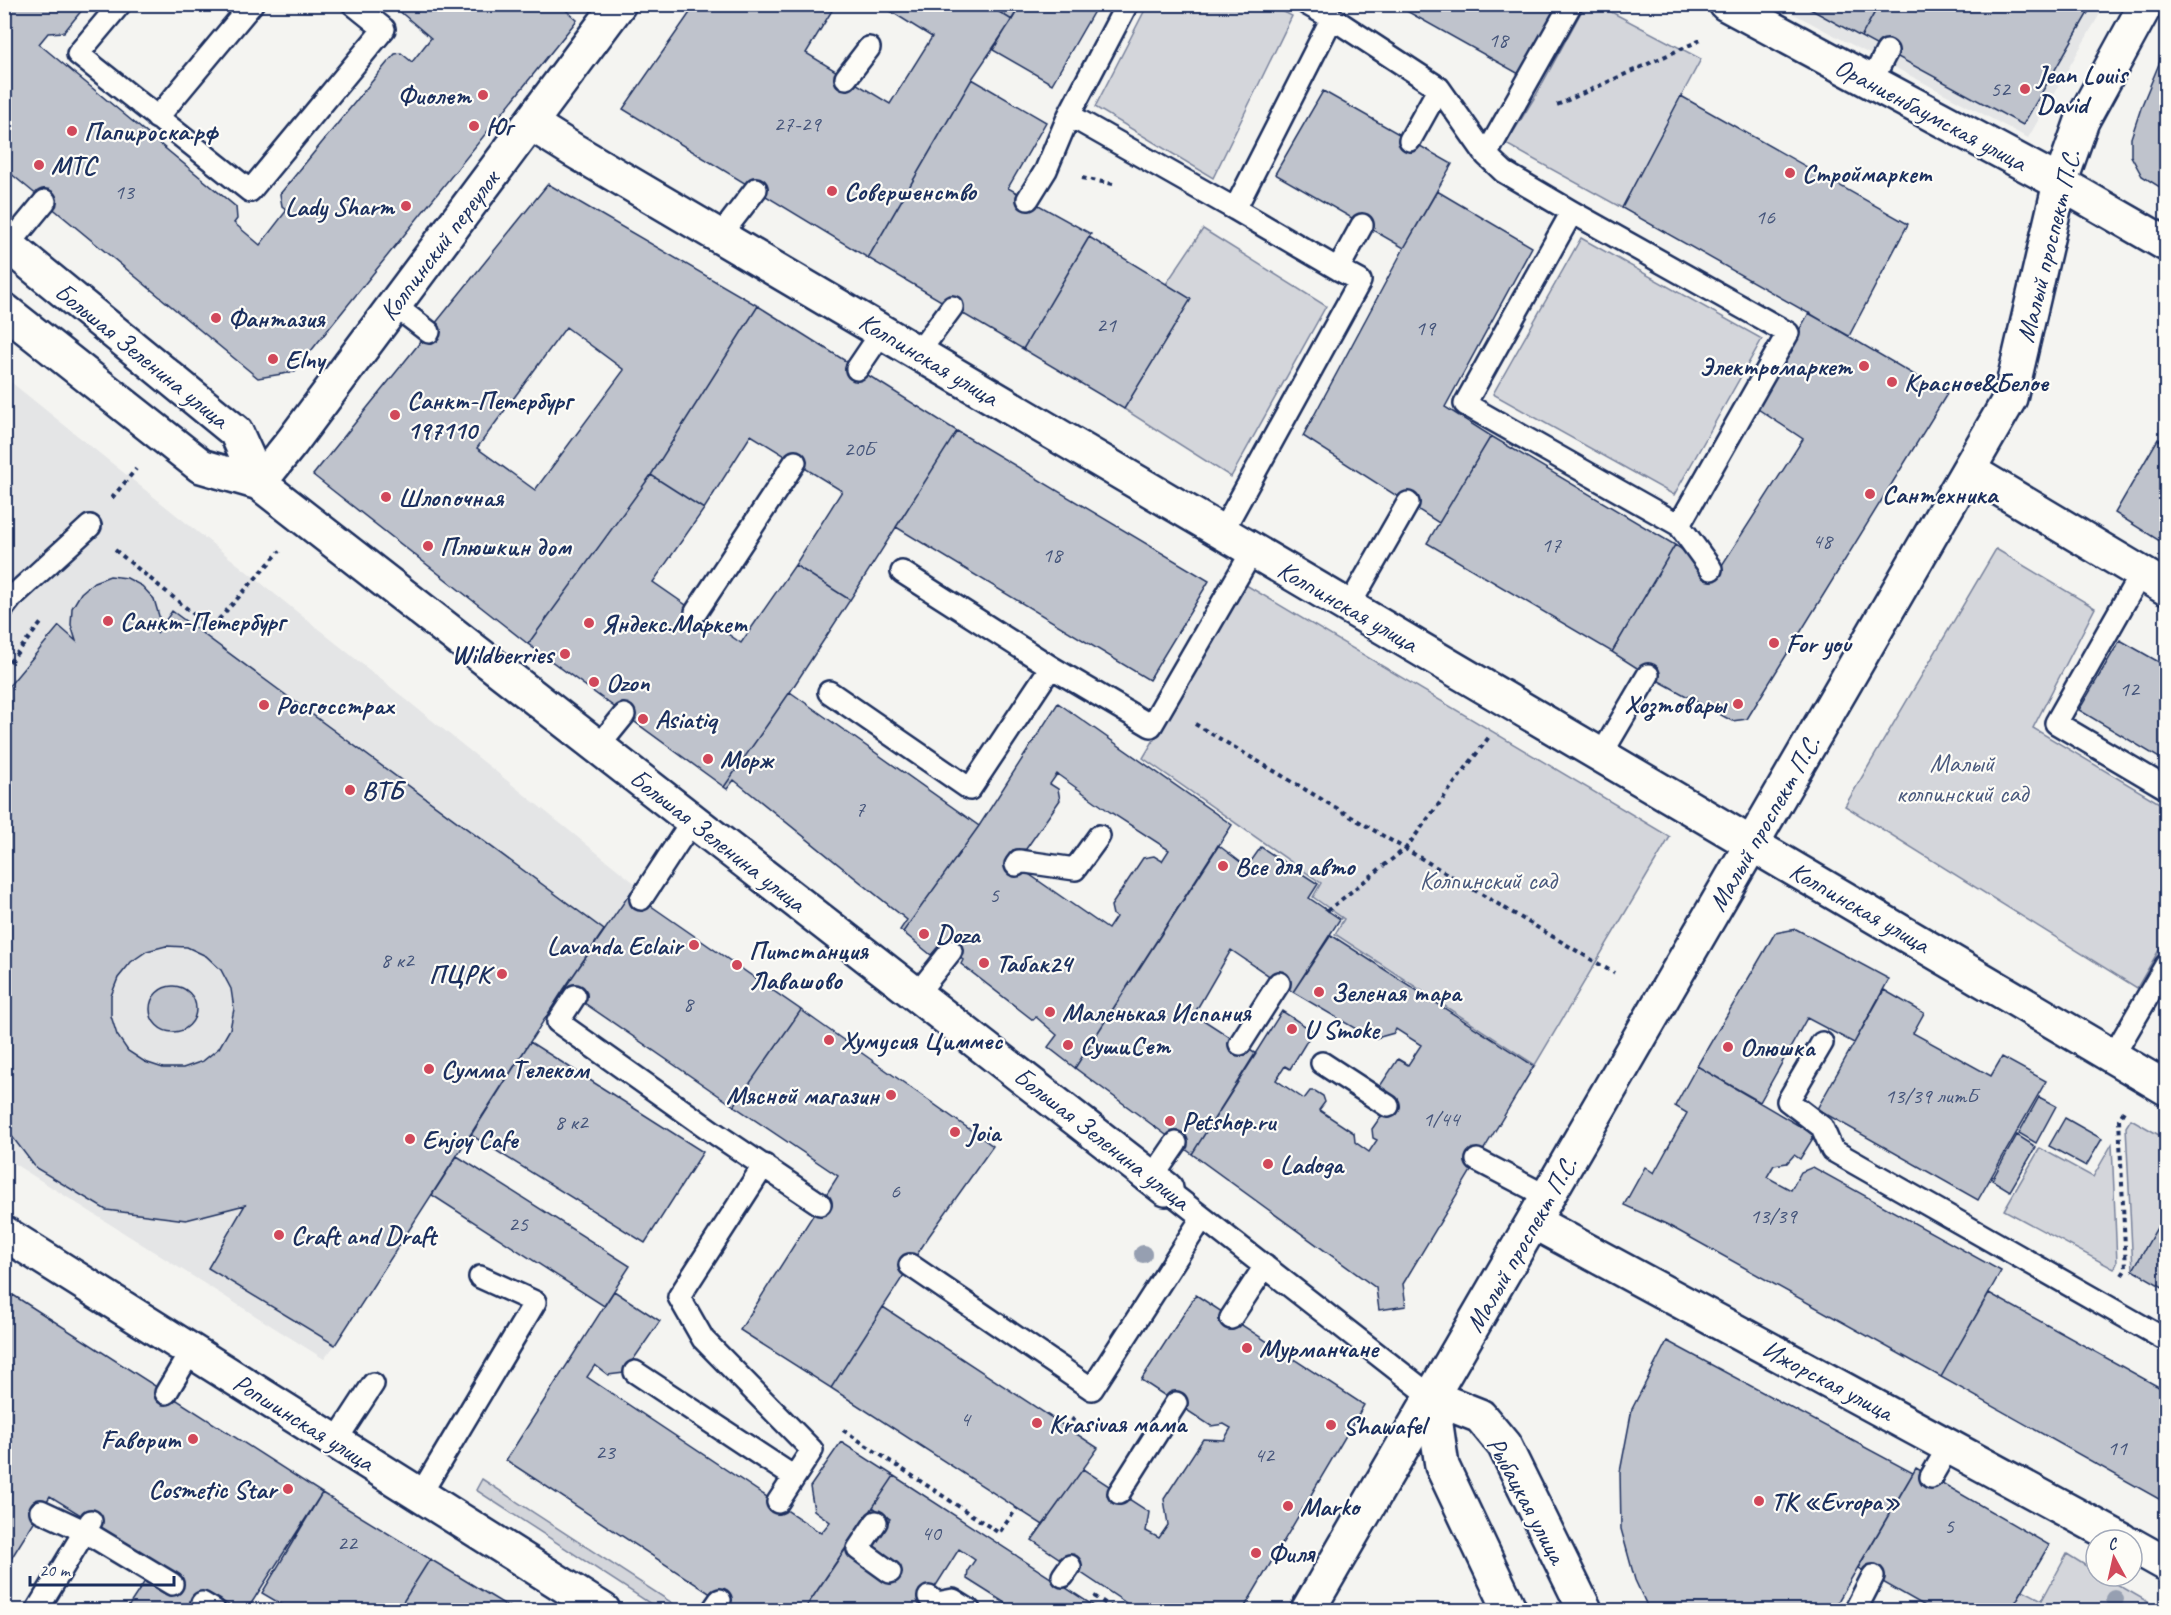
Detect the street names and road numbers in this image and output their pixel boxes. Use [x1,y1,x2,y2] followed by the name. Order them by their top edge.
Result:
[1829,50,2034,180] street label: Ораниенбаумская улица
[2009,146,2089,346] street label: Малый проспект П.С.
[372,162,508,327] street label: Колпинский переулок
[48,275,237,437] street label: Большая Зеленина улица
[853,305,1006,415] street label: Колпинская улица
[1272,553,1425,661] street label: Колпинская улица
[1701,729,1828,917] street label: Малый проспект П.С.
[623,761,814,920] street label: Большая Зеленина улица
[1784,854,1937,962] street label: Колпинская улица
[1007,1059,1198,1218] street label: Большая Зеленина улица
[1458,1150,1585,1338] street label: Малый проспект П.С.
[1757,1332,1901,1430] street label: Ижорская улица
[227,1366,382,1480] street label: Ропшинская улица
[1479,1431,1575,1571] street label: Рыбацкая улица

